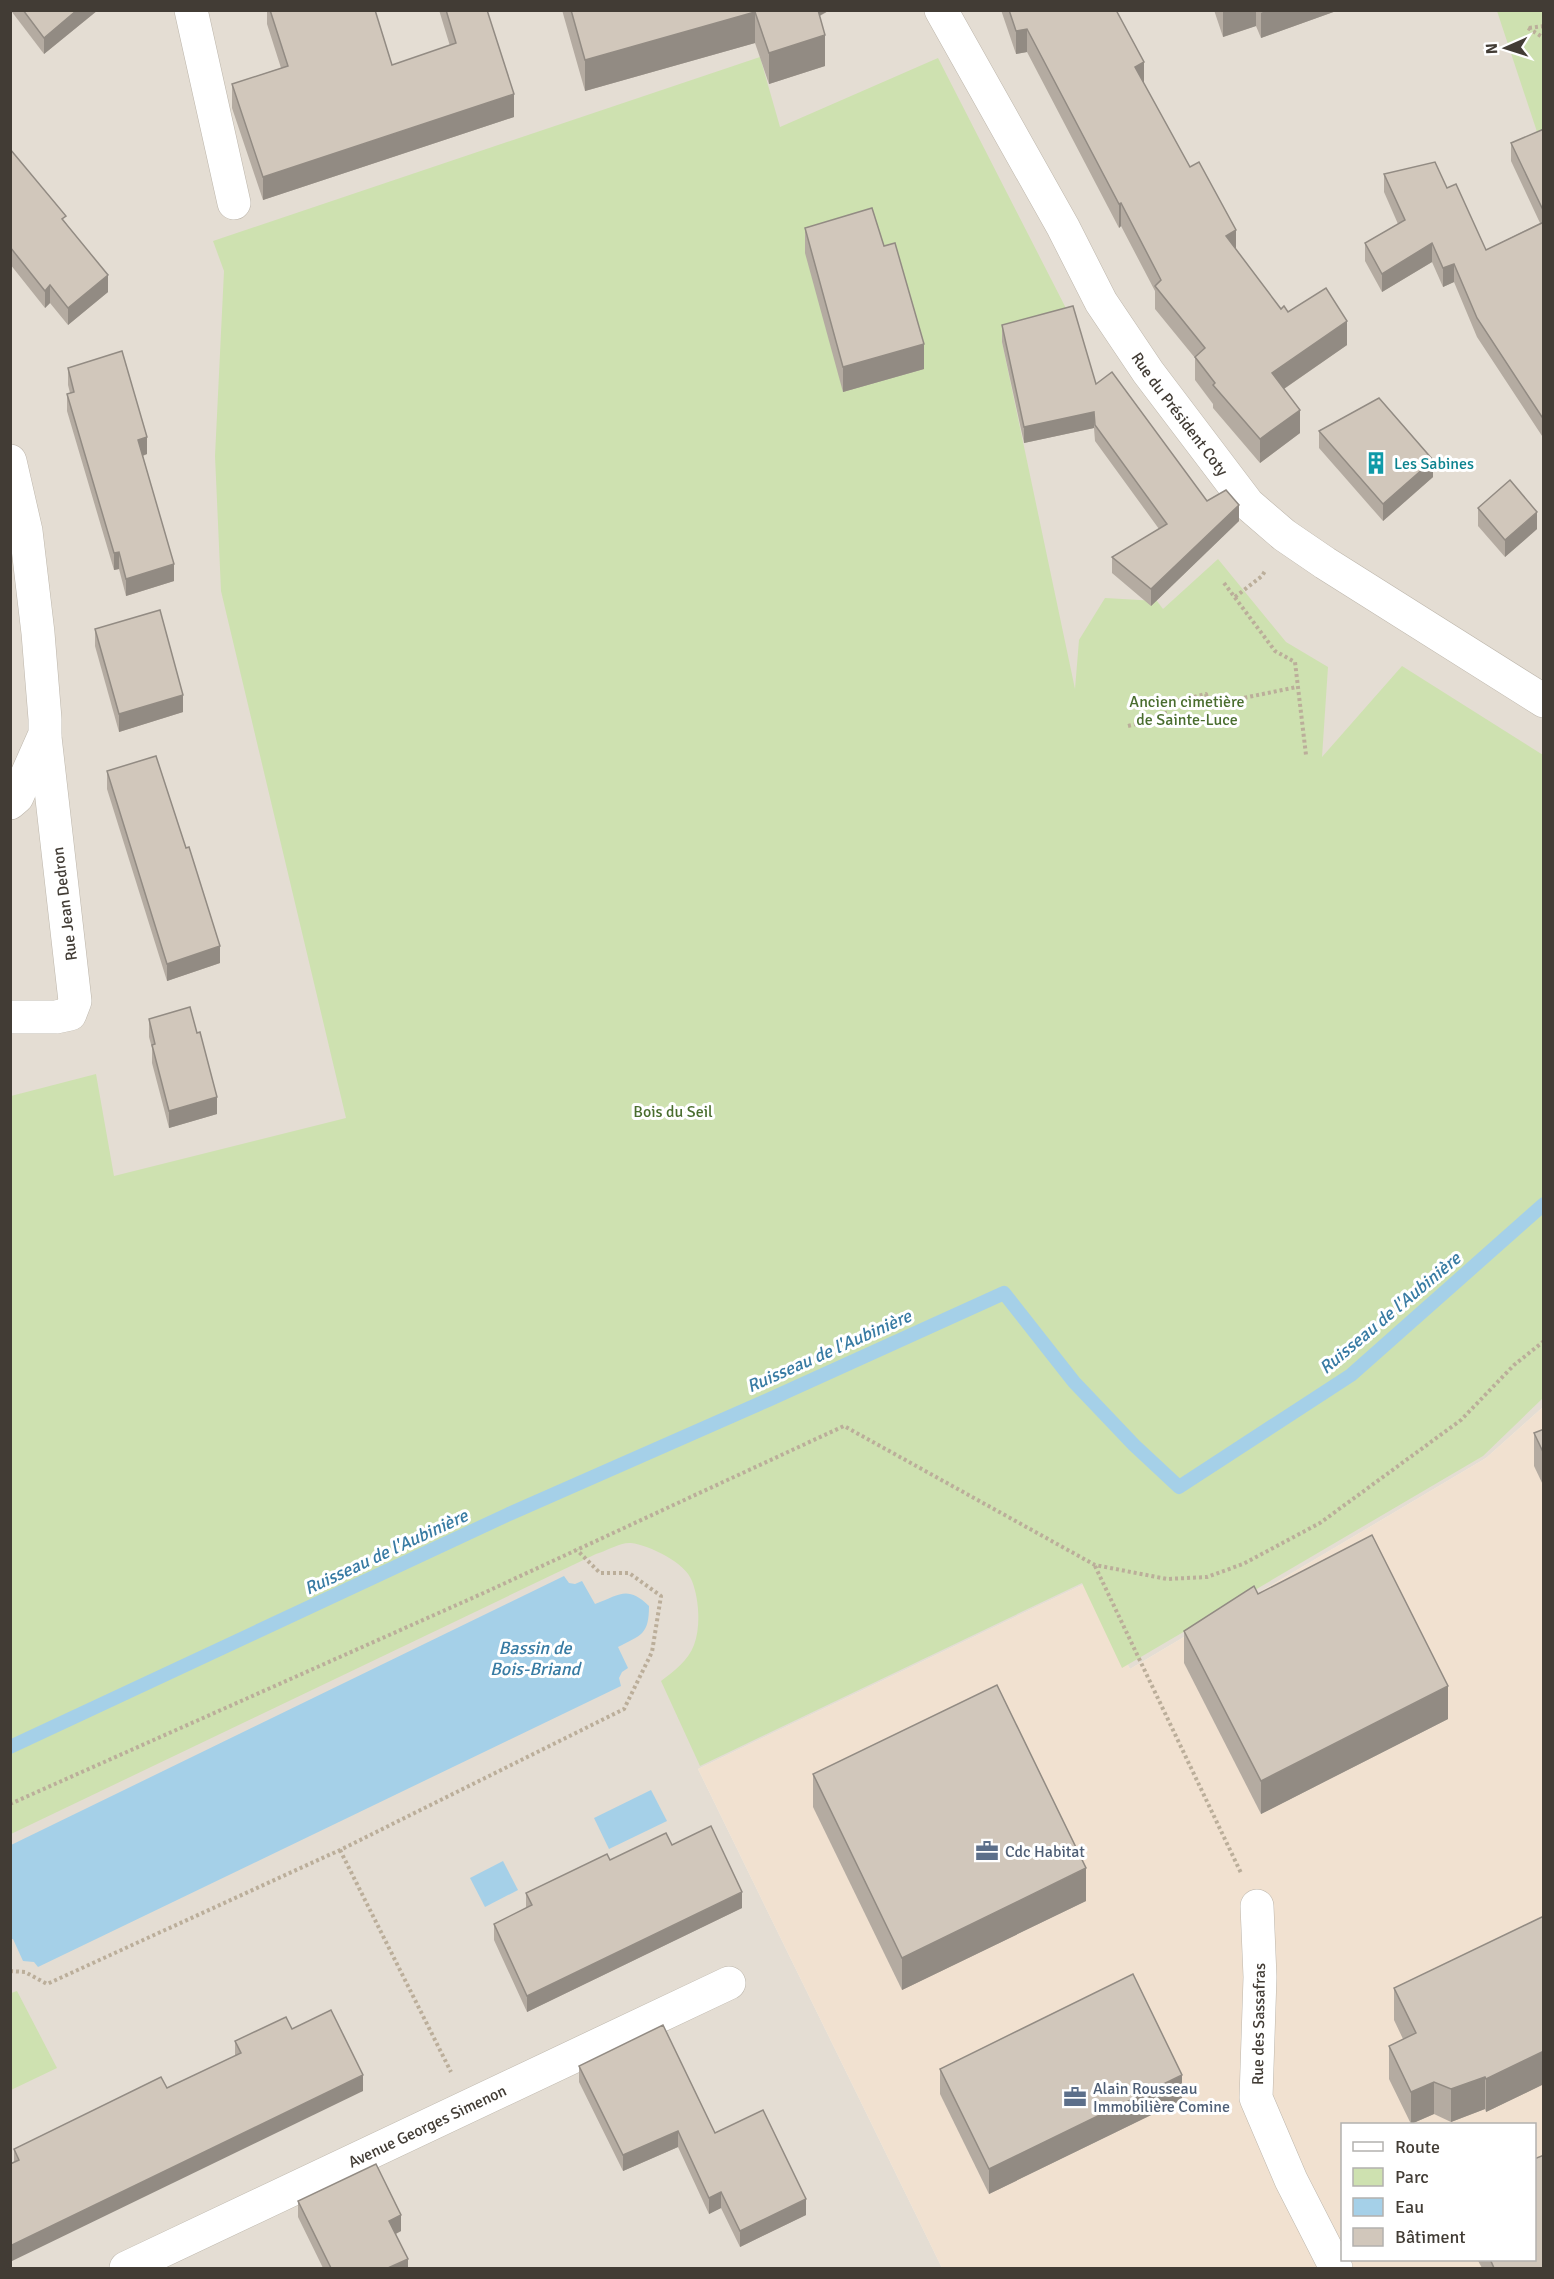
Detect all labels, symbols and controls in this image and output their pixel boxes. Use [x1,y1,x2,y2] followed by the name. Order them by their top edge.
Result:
[1476,18,1536,78] north arrow
[1482,43,1502,55] text: N
[1127,349,1232,481] street label: Rue du Président Coty
[1363,450,1389,476] building icon: Les Sabines
[1394,454,1474,474] place label: Les Sabines
[1129,692,1245,730] park label: Ancien cimetière de Sainte-Luce
[48,846,82,962] street label: Rue Jean Dedron
[633,1102,713,1122] park label: Bois du Seil
[1315,1247,1466,1379] water label: Ruisseau de l'Aubinière
[743,1304,916,1397] water label: Ruisseau de l'Aubinière
[301,1504,472,1600] water label: Ruisseau de l'Aubinière
[490,1637,583,1680] water label: Bassin de Bois-Briand
[974,1838,1000,1864] office icon: Cdc Habitat
[1005,1842,1085,1862] place label: Cdc Habitat
[1248,1963,1270,2085] street label: Rue des Sassafras
[1093,2079,1230,2117] place label: Alain Rousseau Immobilière Comine
[345,2081,510,2173] street label: Avenue Georges Simenon
[1062,2084,1088,2110] office icon: Alain Rousseau Immobilière Comine
[1341,2123,1536,2261] legend
[1395,2136,1440,2158] text: Route
[1395,2166,1429,2188] text: Parc
[1395,2196,1424,2218] text: Eau
[1395,2226,1466,2248] text: Bâtiment

